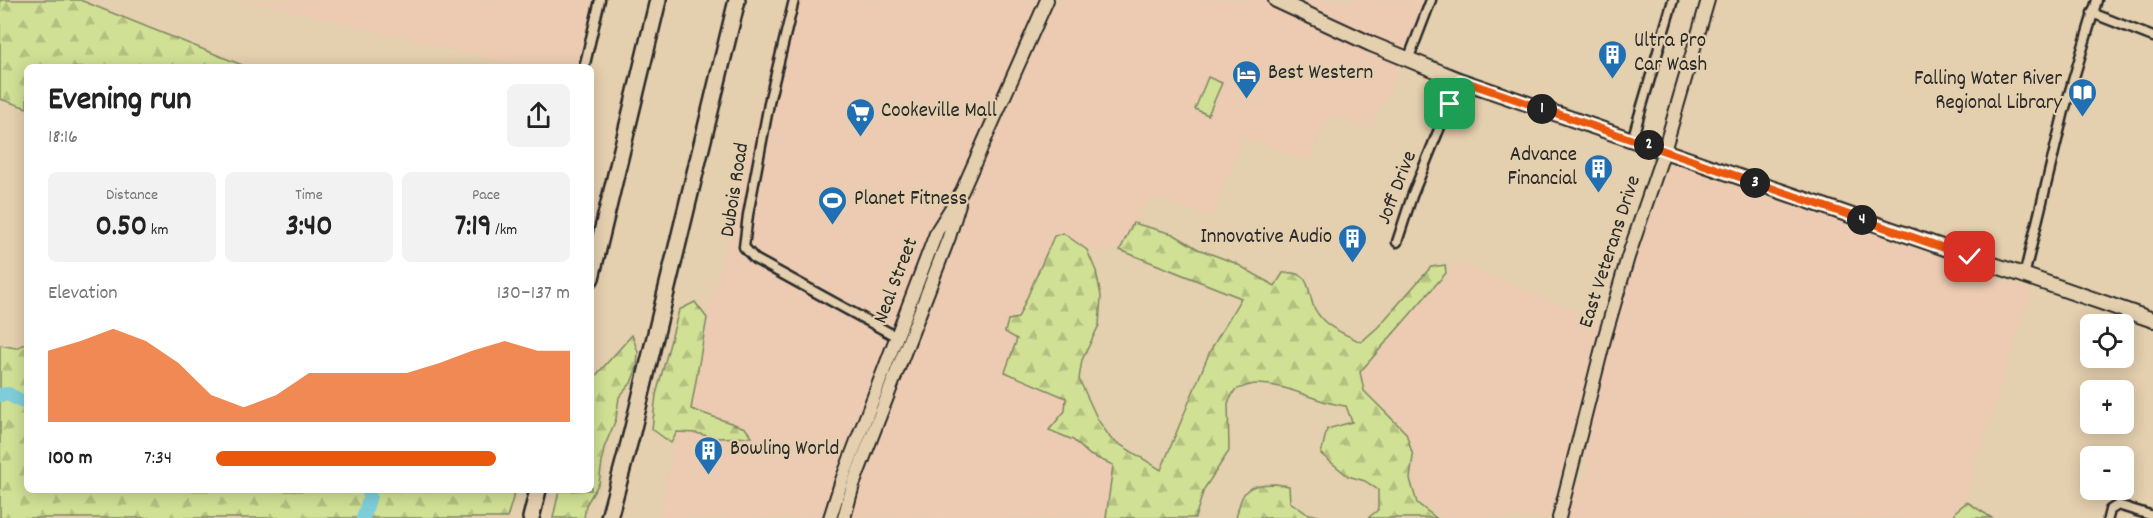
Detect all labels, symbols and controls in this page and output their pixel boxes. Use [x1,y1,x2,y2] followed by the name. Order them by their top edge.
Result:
[1634,27,1707,81] place label: Ultra Pro Car Wash
[1597,38,1629,80] building icon: Ultra Pro Car Wash
[1231,58,1263,100] hotel icon: Best Western
[1268,59,1373,89] place label: Best Western
[1914,65,2062,119] place label: Falling Water River Regional Library
[2067,76,2099,118] library icon: Falling Water River Regional Library
[48,78,192,125] text: Evening run
[1424,78,1475,129] pin
[507,84,570,147] button: share
[1433,87,1466,120] icon: arrive
[1527,94,1557,124] pin: 1
[844,96,876,138] supermarket icon: Cookeville Mall
[881,97,997,127] place label: Cookeville Mall
[1540,97,1544,120] text: 1
[48,124,78,152] text: 18:16
[1634,130,1664,160] pin: 2
[1646,133,1653,156] text: 2
[714,141,758,239] street label: Dubois Road
[1507,141,1577,195] place label: Advance Financial
[1370,147,1426,229] street label: Joff Drive
[1582,152,1614,194] building icon: Advance Financial
[1740,168,1770,198] pin: 3
[1751,171,1759,194] text: 3
[1572,172,1650,332] street label: East Veterans Drive
[106,184,158,207] text: Distance
[295,184,323,207] text: Time
[472,184,500,207] text: Pace
[817,184,849,226] sports icon: Planet Fitness
[854,185,967,215] place label: Planet Fitness
[1847,205,1877,235] pin: 4
[96,207,147,250] text: 0.50
[285,207,333,250] text: 3:40
[455,207,492,250] text: 7:19
[1859,208,1865,231] text: 4
[147,219,168,242] text: km
[492,219,517,242] text: /km
[1337,222,1369,264] building icon: Innovative Audio
[1200,223,1332,253] place label: Innovative Audio
[1944,231,1995,282] pin
[867,233,927,329] street label: Neal Street
[1953,240,1986,273] icon: check
[48,280,118,308] text: Elevation
[497,280,570,308] text: 130–137 m
[2080,314,2134,500] map controls
[2080,314,2134,368] button: locate
[2080,380,2134,434] button: +
[693,434,725,476] building icon: Bowling World
[730,435,839,465] place label: Bowling World
[48,445,93,473] text: 100 m
[144,445,172,473] text: 7:34
[2080,446,2134,500] button: −

